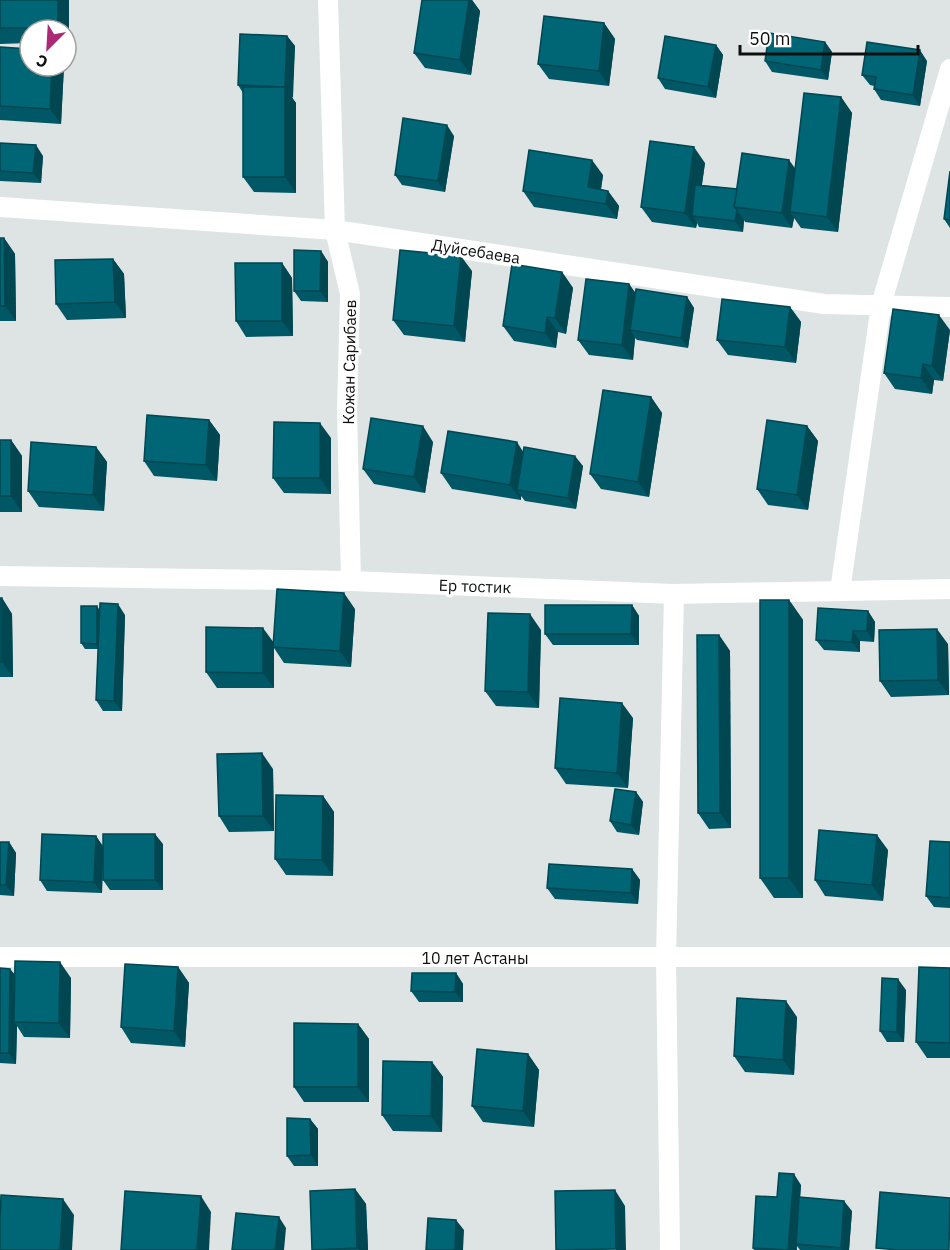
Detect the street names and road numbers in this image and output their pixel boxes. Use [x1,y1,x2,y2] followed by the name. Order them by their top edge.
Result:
[430,234,522,268] street label: Дуйсебаева
[338,299,360,425] street label: Кожан Сарибаев
[438,575,512,597] street label: Ер тостик
[421,948,529,968] street label: 10 лет Астаны

